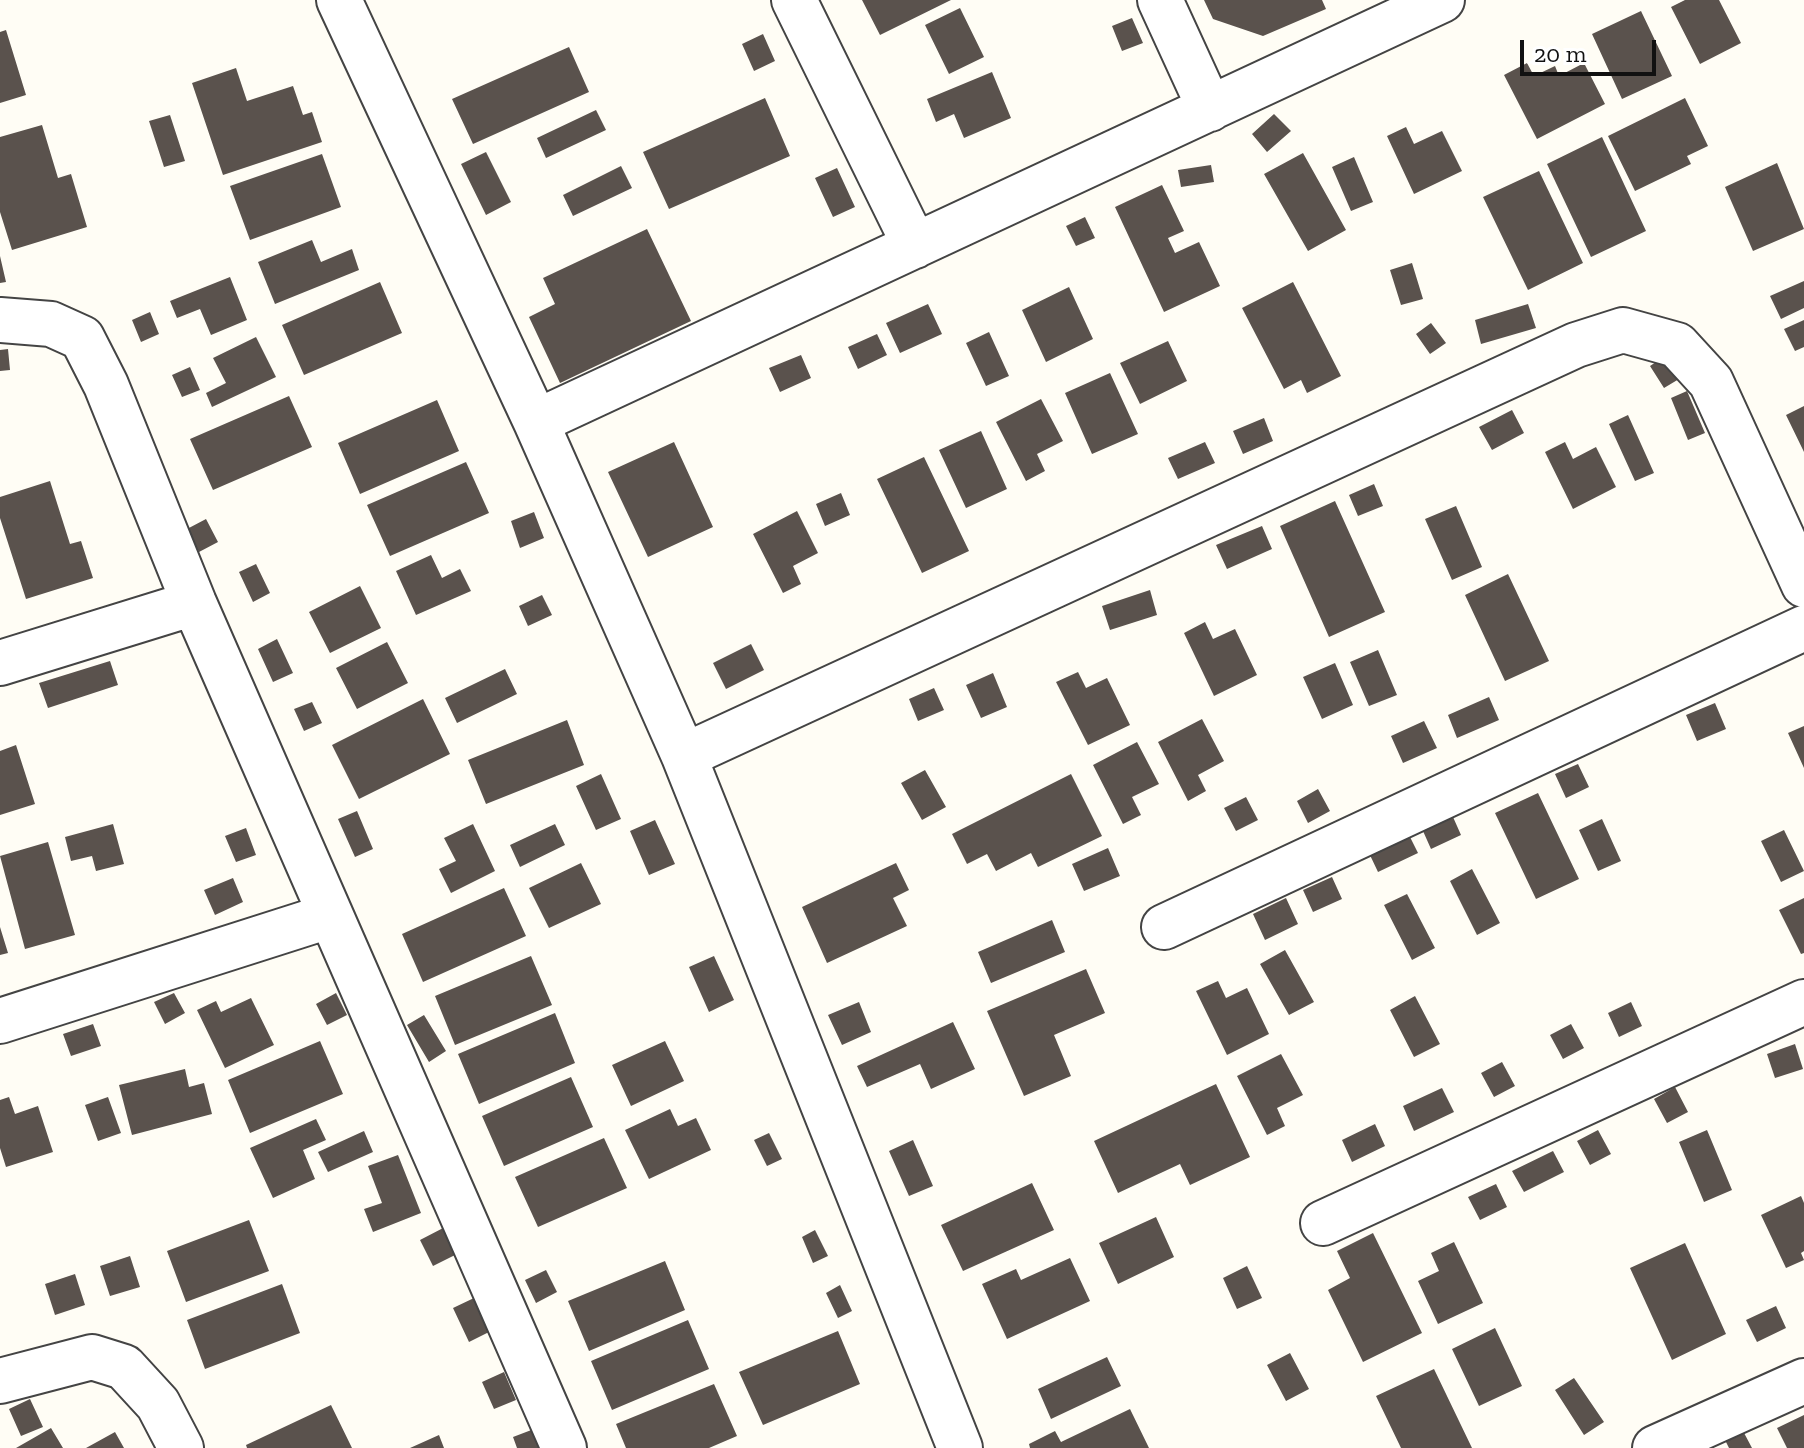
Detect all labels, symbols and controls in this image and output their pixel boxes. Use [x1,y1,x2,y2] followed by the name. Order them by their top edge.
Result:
[1524,24,1660,74] scale bar
[1534,39,1586,68] text: 20 m

